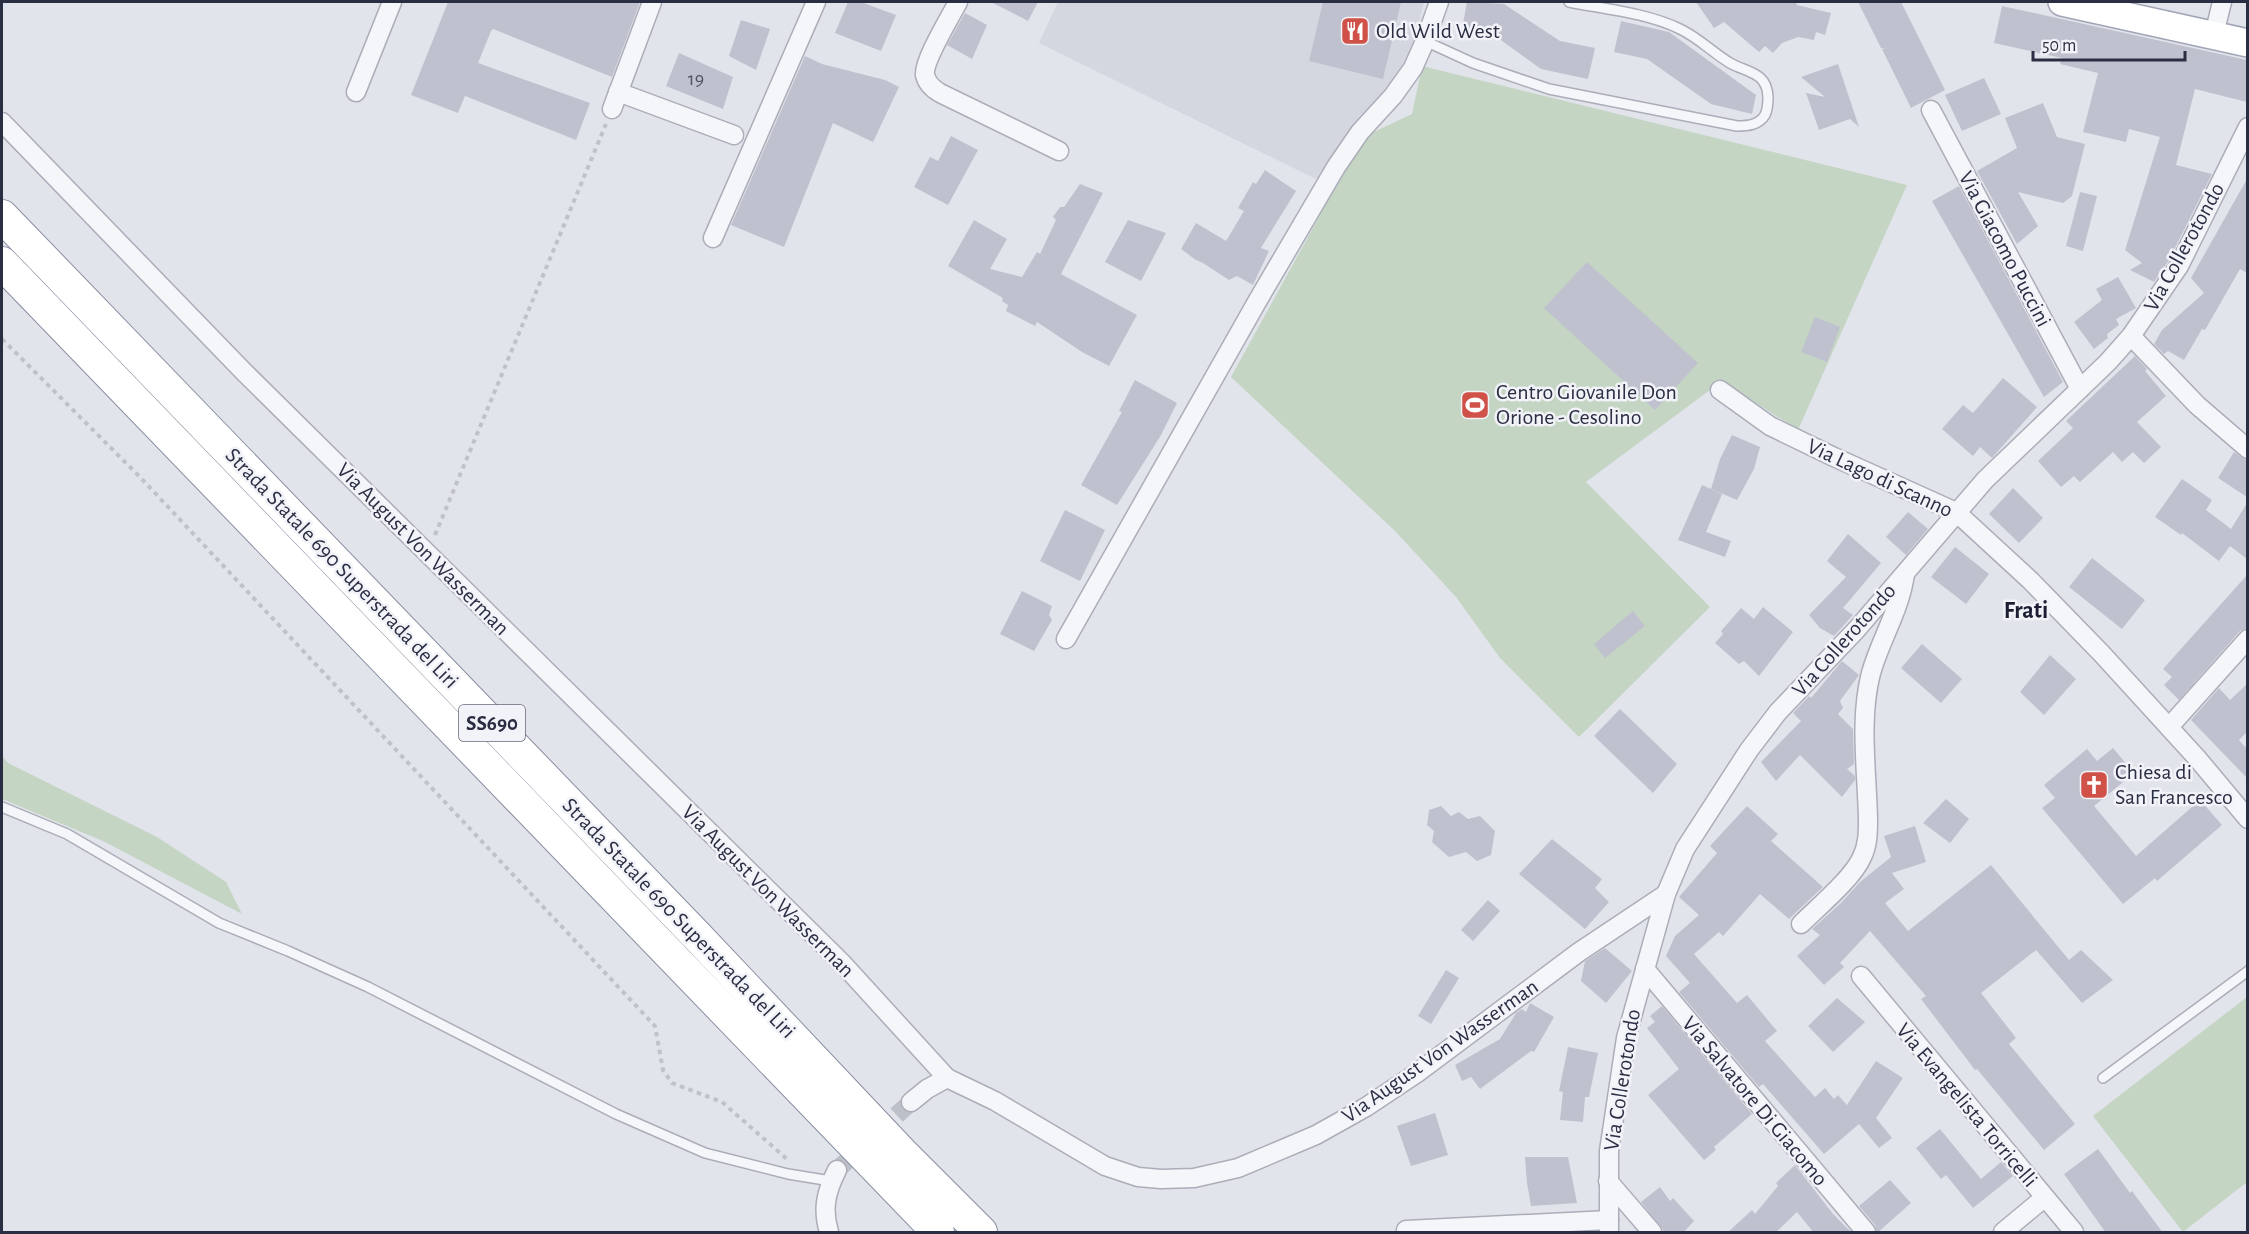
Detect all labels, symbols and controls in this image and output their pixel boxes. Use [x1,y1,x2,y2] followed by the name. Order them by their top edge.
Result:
[1339,15,1371,47] restaurant icon: Old Wild West
[1376,20,1500,42] place label: Old Wild West
[2033,24,2184,62] scale bar
[2042,37,2076,55] text: 50 m
[688,69,704,89] house number: 19
[1955,168,2055,330] street label: Via Giacomo Puccini
[2140,179,2228,315] street label: Via Collerotondo
[1496,381,1677,428] place label: Centro Giovanile Don Orione - Cesolino
[1459,389,1491,421] sports icon: Centro Giovanile Don Orione - Cesolino
[1804,435,1956,521] street label: Via Lago di Scanno
[221,444,463,692] street label: Strada Statale 690 Superstrada del Liri
[333,459,513,639] street label: Via August Von Wasserman
[1788,579,1900,701] street label: Via Collerotondo
[2004,599,2048,623] district label: Frati
[459,705,525,741] road number: SS690
[2115,761,2233,808] place label: Chiesa di San Francesco
[2078,769,2110,801] church icon: Chiesa di San Francesco
[558,794,800,1042] street label: Strada Statale 690 Superstrada del Liri
[678,801,858,981] street label: Via August Von Wasserman
[1338,975,1542,1127] street label: Via August Von Wasserman
[1600,1008,1644,1152] street label: Via Collerotondo
[1678,1012,1832,1190] street label: Via Salvatore Di Giacomo
[1892,1019,2042,1191] street label: Via Evangelista Torricelli

